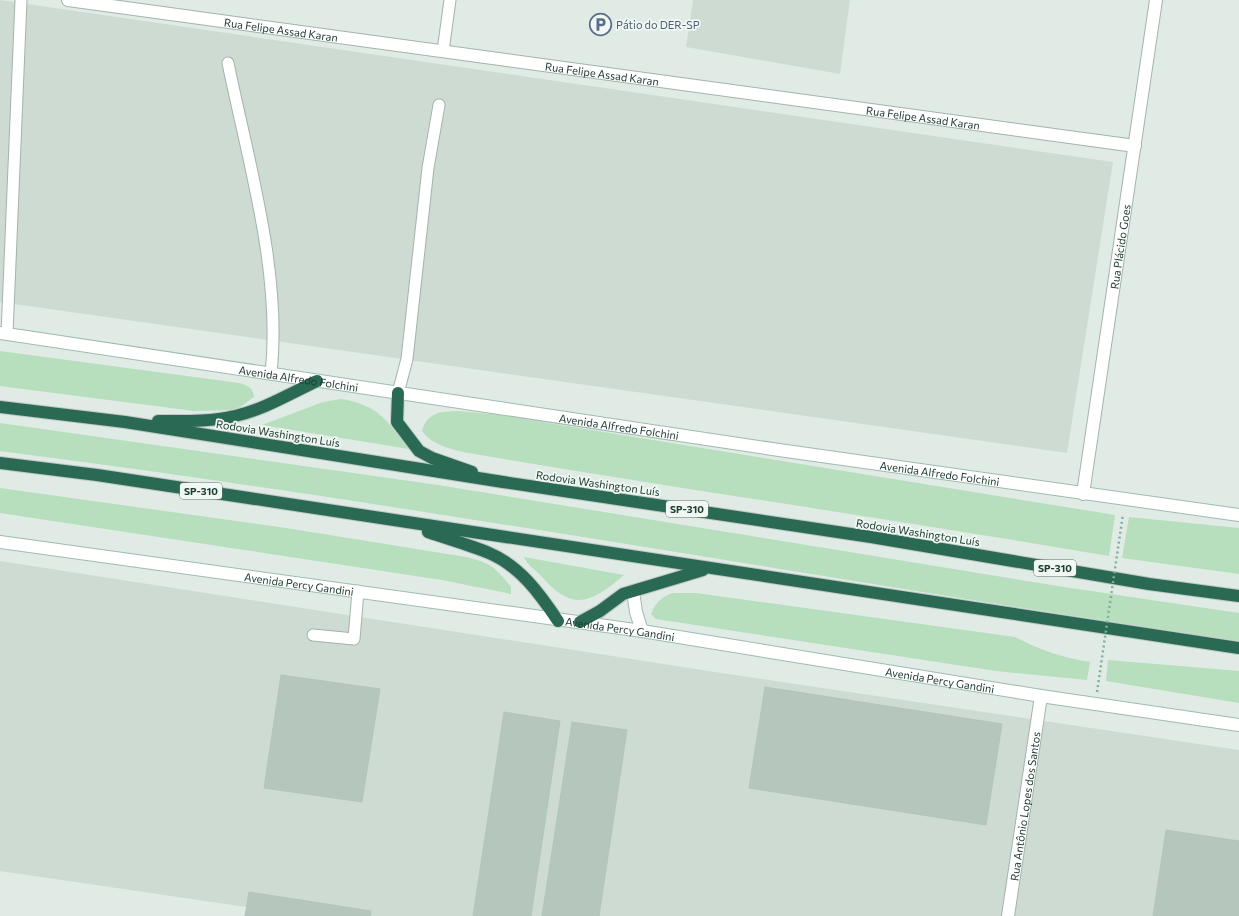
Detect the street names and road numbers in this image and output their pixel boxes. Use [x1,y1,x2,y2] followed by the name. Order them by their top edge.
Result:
[223,15,339,43] street label: Rua Felipe Assad Karan
[544,59,660,87] street label: Rua Felipe Assad Karan
[865,103,981,131] street label: Rua Felipe Assad Karan
[1107,203,1132,290] street label: Rua Plácido Goes
[238,362,360,393] street label: Avenida Alfredo Folchini
[558,411,680,441] street label: Avenida Alfredo Folchini
[215,417,341,449] street label: Rodovia Washington Luís
[879,458,1001,488] street label: Avenida Alfredo Folchini
[535,468,661,498] street label: Rodovia Washington Luís
[180,483,222,499] road number: SP-310
[666,501,708,517] road number: SP-310
[855,516,981,548] street label: Rodovia Washington Luís
[1034,560,1076,576] road number: SP-310
[244,569,355,598] street label: Avenida Percy Gandini
[565,614,676,643] street label: Avenida Percy Gandini
[884,664,996,695] street label: Avenida Percy Gandini
[1007,731,1042,882] street label: Rua Antônio Lopes dos Santos

